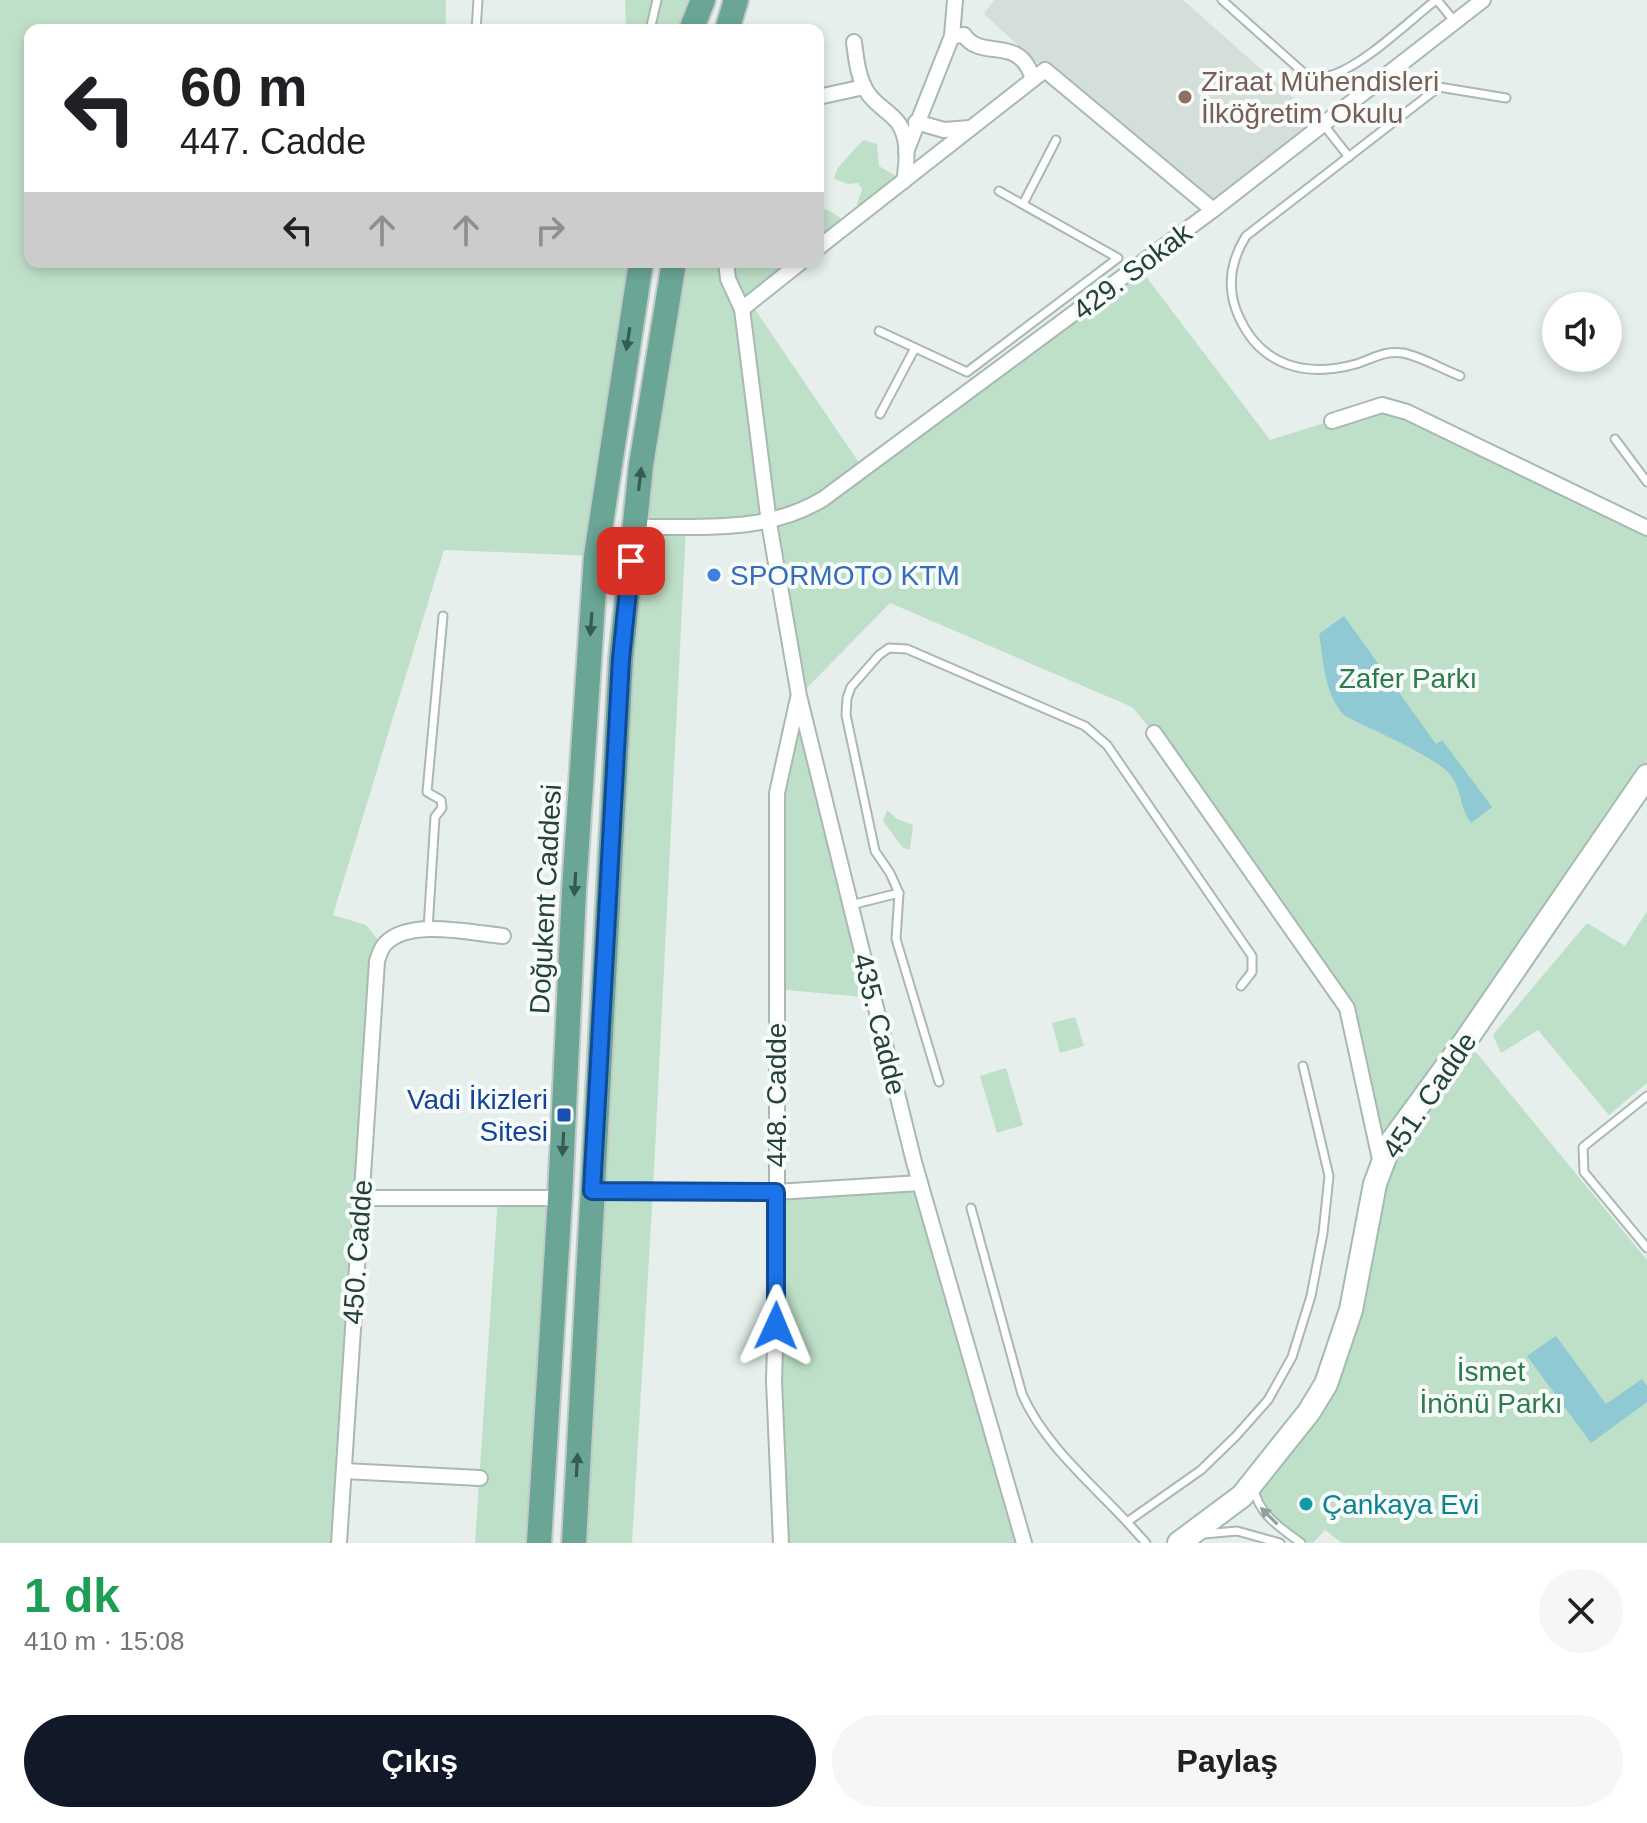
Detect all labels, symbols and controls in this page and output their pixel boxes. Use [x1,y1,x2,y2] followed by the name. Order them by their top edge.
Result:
[180,55,308,118] text: 60 m
[48,56,152,160] icon: left
[1201,66,1439,129] place label: Ziraat Mühendisleri İlköğretim Okulu
[1176,88,1194,106] marker: Ziraat Mühendisleri İlköğretim Okulu
[180,121,366,162] text: 447. Cadde
[276,208,320,252] icon: left
[360,208,404,252] icon: ahead
[444,208,488,252] icon: ahead
[528,208,572,252] icon: right
[1067,216,1198,326] street label: 429. Sokak
[1542,292,1622,372] map controls
[1542,292,1622,372] button: sound
[621,327,634,352] one-way arrow
[633,466,646,491] one-way arrow
[597,527,665,595] pin
[609,539,653,583] icon: arrive
[730,560,960,591] place label: SPORMOTO KTM
[705,566,723,584] marker: SPORMOTO KTM
[584,612,597,637] one-way arrow
[1339,663,1477,694] park label: Zafer Parkı
[524,783,567,1015] street label: Doğukent Caddesi
[568,872,581,897] one-way arrow
[847,950,912,1098] street label: 435. Cadde
[761,1023,792,1167] street label: 448. Cadde
[1376,1027,1483,1164] street label: 451. Cadde
[407,1084,548,1147] place label: Vadi İkizleri Sitesi
[555,1106,573,1124] marker: Vadi İkizleri Sitesi
[556,1132,569,1157] one-way arrow
[337,1179,378,1325] street label: 450. Cadde
[734,1284,818,1368] position arrow
[1419,1356,1563,1419] park label: İsmet İnönü Parkı
[570,1452,583,1477] one-way arrow
[1322,1489,1479,1520] place label: Çankaya Evi
[1297,1495,1315,1513] marker: Çankaya Evi
[1260,1507,1279,1526] one-way arrow
[24,1569,120,1622] text: 1 dk
[1539,1569,1623,1653] button: close
[24,1626,184,1656] text: 410 m · 15:08
[24,1715,816,1807] button: Çıkış
[832,1715,1623,1807] button: Paylaş

